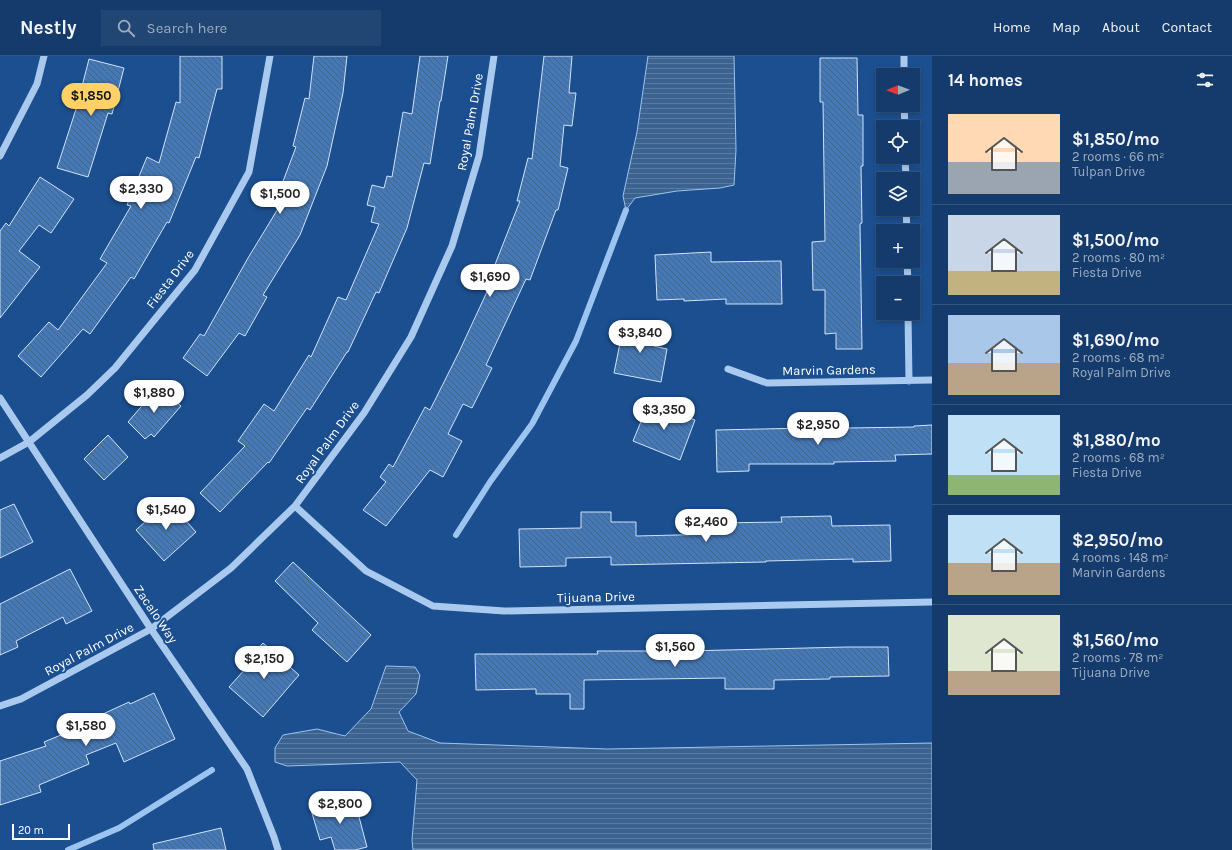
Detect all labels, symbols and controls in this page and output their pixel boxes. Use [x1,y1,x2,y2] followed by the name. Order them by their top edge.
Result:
[101,10,381,46] search box
[20,17,77,39] text: Nestly
[115,17,137,39] icon: search
[147,19,227,37] text: Search here
[993,19,1030,36] text: Home
[1052,19,1080,36] text: Map
[1102,19,1140,36] text: About
[1162,19,1212,36] text: Contact
[876,68,920,112] north arrow
[876,68,920,320] map controls
[1194,69,1216,91] icon: filters
[948,70,1023,90] text: 14 homes
[454,72,486,172] street label: Royal Palm Drive
[58,83,124,117] pin: $1,850
[70,88,112,103] text: $1,850
[876,120,920,164] button: locate
[1072,129,1159,149] text: $1,850/mo
[980,130,1028,178] icon: home
[1072,149,1164,164] text: 2 rooms · 66 m²
[1072,164,1145,179] text: Tulpan Drive
[876,172,920,216] button: layers
[108,176,174,210] pin: $2,330
[119,181,163,196] text: $2,330
[247,181,313,215] pin: $1,500
[260,186,300,201] text: $1,500
[876,224,920,268] button: +
[1072,230,1159,250] text: $1,500/mo
[980,231,1028,279] icon: home
[143,246,197,311] street label: Fiesta Drive
[1072,250,1165,265] text: 2 rooms · 80 m²
[457,264,523,298] pin: $1,690
[1072,265,1142,280] text: Fiesta Drive
[470,269,510,284] text: $1,690
[876,276,920,320] button: −
[607,320,673,354] pin: $3,840
[618,325,662,340] text: $3,840
[1072,330,1159,350] text: $1,690/mo
[980,331,1028,379] icon: home
[1072,350,1165,365] text: 2 rooms · 68 m²
[782,362,876,378] street label: Marvin Gardens
[1072,365,1171,380] text: Royal Palm Drive
[121,380,187,414] pin: $1,880
[133,385,175,400] text: $1,880
[292,397,362,486] street label: Royal Palm Drive
[631,397,697,431] pin: $3,350
[642,402,686,417] text: $3,350
[785,412,851,446] pin: $2,950
[796,417,840,432] text: $2,950
[1072,430,1161,450] text: $1,880/mo
[980,431,1028,479] icon: home
[1072,450,1165,465] text: 2 rooms · 68 m²
[1072,465,1142,480] text: Fiesta Drive
[133,497,199,531] pin: $1,540
[146,502,186,517] text: $1,540
[673,509,739,543] pin: $2,460
[684,514,728,529] text: $2,460
[1072,530,1163,550] text: $2,950/mo
[980,531,1028,579] icon: home
[1072,550,1169,565] text: 4 rooms · 148 m²
[1072,565,1166,580] text: Marvin Gardens
[131,582,181,646] street label: Zacalo Way
[557,589,635,605] street label: Tijuana Drive
[42,619,136,679] street label: Royal Palm Drive
[1072,630,1159,650] text: $1,560/mo
[980,631,1028,679] icon: home
[642,634,708,668] pin: $1,560
[655,639,695,654] text: $1,560
[231,646,297,680] pin: $2,150
[1072,650,1164,665] text: 2 rooms · 78 m²
[244,651,284,666] text: $2,150
[1072,665,1150,680] text: Tijuana Drive
[53,713,119,747] pin: $1,580
[65,718,107,733] text: $1,580
[307,791,373,825] pin: $2,800
[318,796,362,811] text: $2,800
[12,822,70,841] scale bar
[18,824,44,837] text: 20 m

